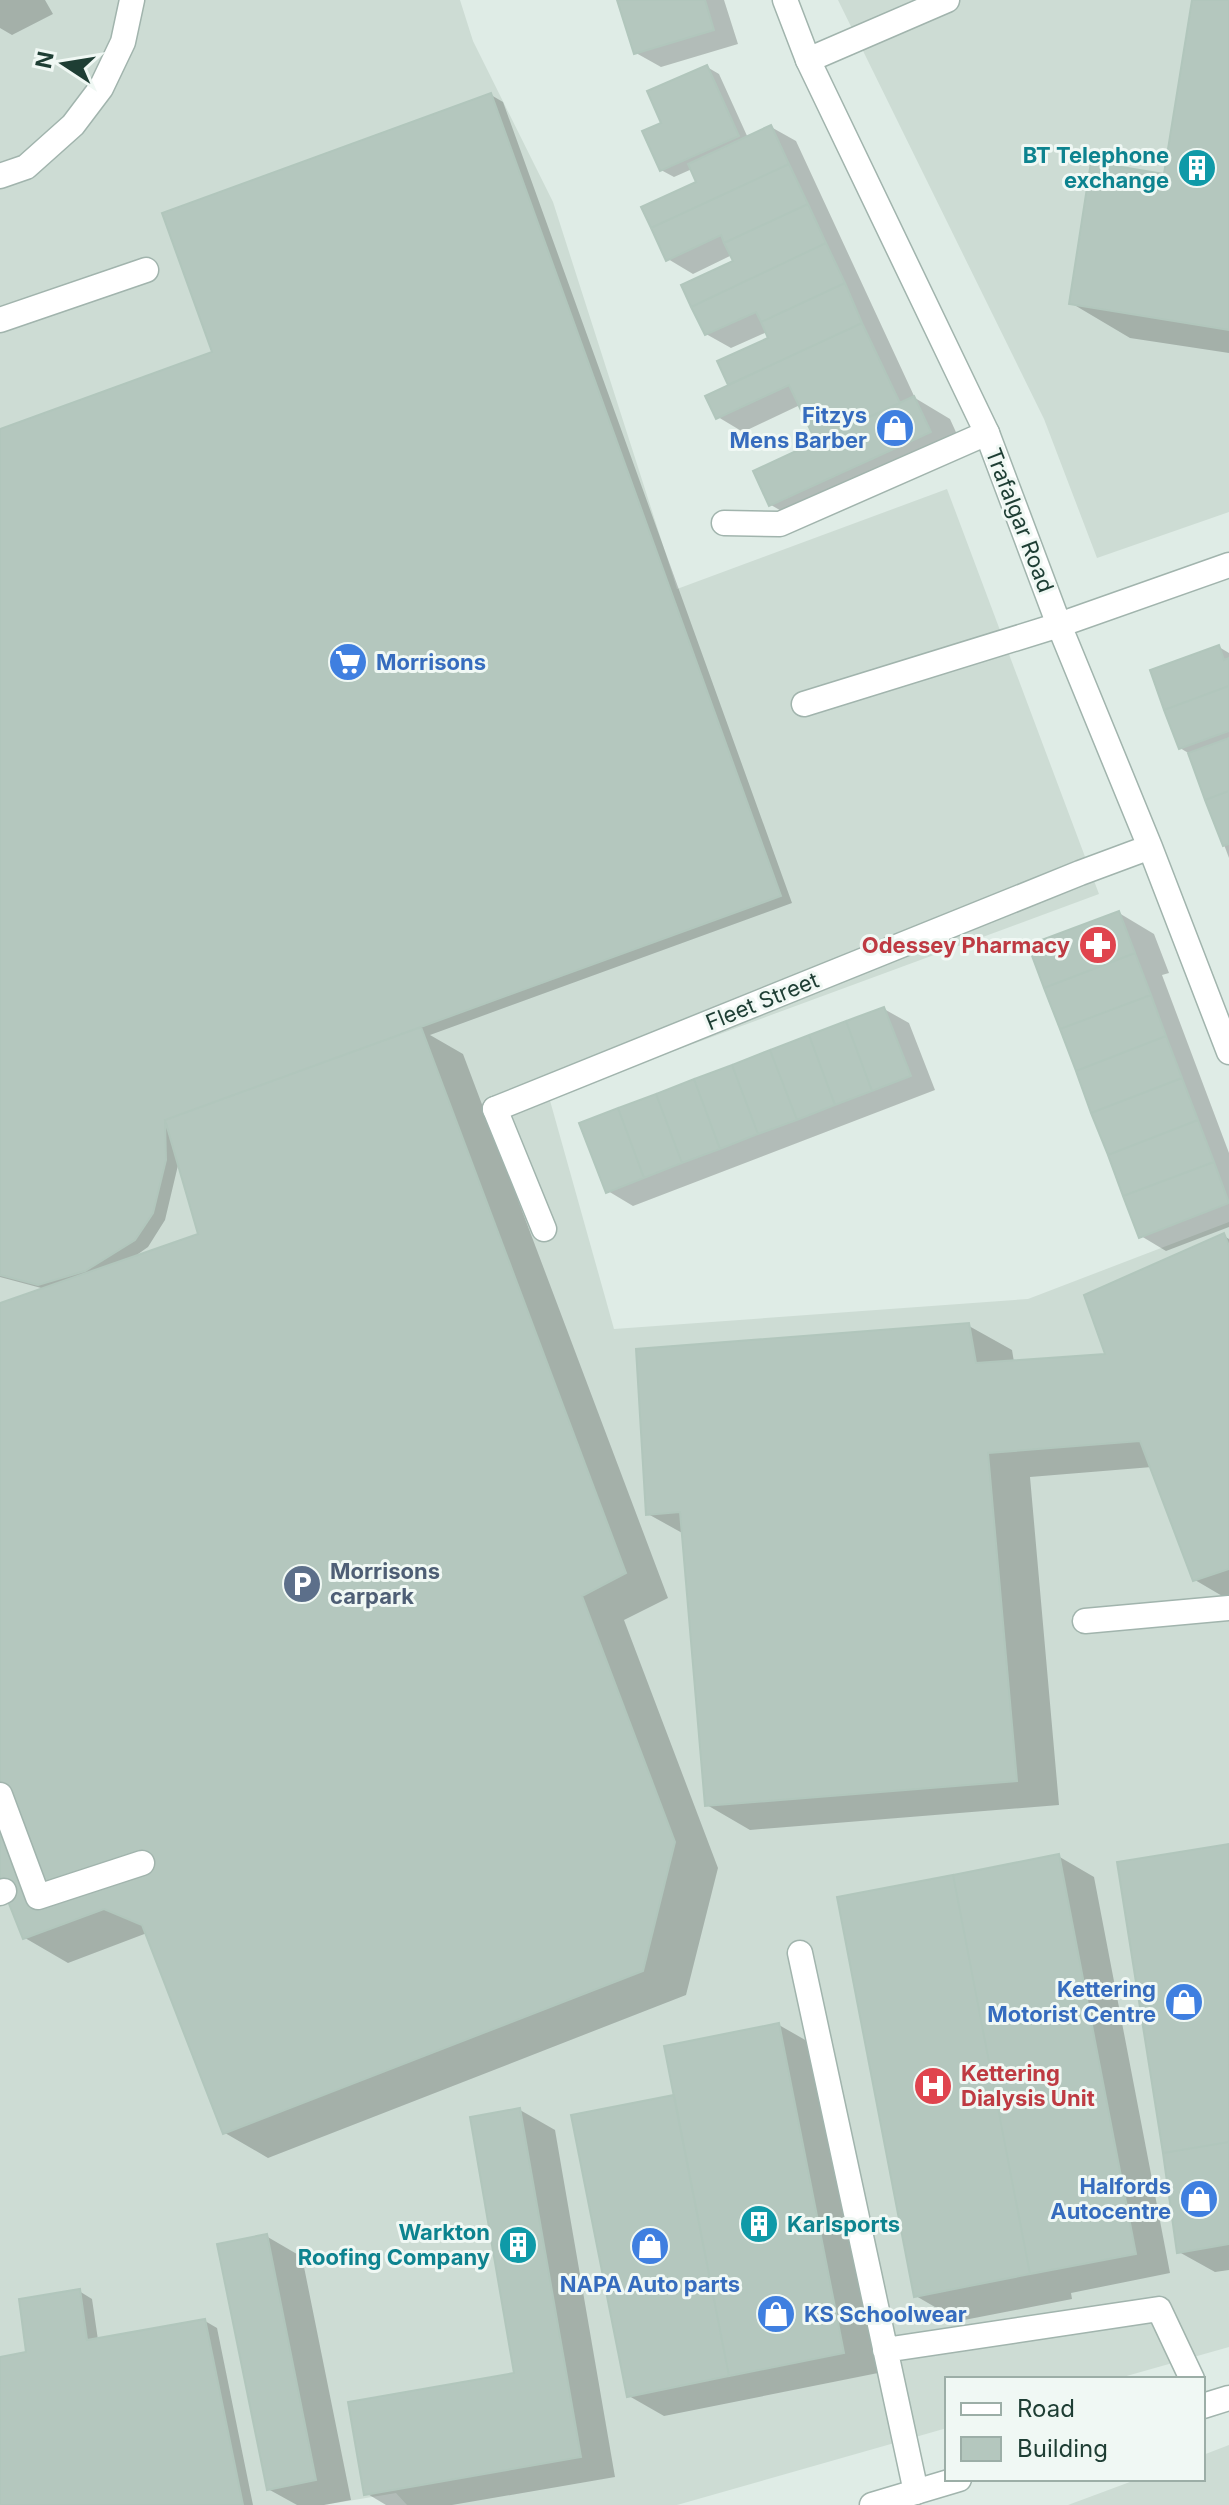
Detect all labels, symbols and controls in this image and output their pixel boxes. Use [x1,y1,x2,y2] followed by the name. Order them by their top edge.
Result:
[24,24,104,104] north arrow
[30,49,59,71] text: N
[1023,142,1169,193] place label: BT Telephone exchange
[1176,147,1218,189] building icon: BT Telephone exchange
[730,402,867,453] place label: Fitzys Mens Barber
[874,407,916,449] shop icon: Fitzys Mens Barber
[981,444,1059,596] street label: Trafalgar Road
[327,641,369,683] supermarket icon: Morrisons
[376,649,486,675] place label: Morrisons
[1077,924,1119,966] pharmacy icon: Odessey Pharmacy
[862,932,1070,958] place label: Odessey Pharmacy
[702,967,822,1035] street label: Fleet Street
[330,1558,440,1609] place label: Morrisons carpark
[281,1563,323,1605] parking icon: Morrisons carpark
[987,1976,1156,2027] place label: Kettering Motorist Centre
[1163,1981,1205,2023] shop icon: Kettering Motorist Centre
[961,2060,1095,2111] place label: Kettering Dialysis Unit
[912,2065,954,2107] hospital icon: Kettering Dialysis Unit
[1050,2173,1171,2224] place label: Halfords Autocentre
[1178,2178,1220,2220] shop icon: Halfords Autocentre
[738,2203,780,2245] building icon: Karlsports
[787,2211,900,2237] place label: Karlsports
[298,2219,490,2270] place label: Warkton Roofing Company
[497,2224,539,2266] building icon: Warkton Roofing Company
[629,2225,671,2267] shop icon: NAPA Auto parts
[560,2271,740,2297] place label: NAPA Auto parts
[755,2293,797,2335] shop icon: KS Schoolwear
[804,2301,967,2327] place label: KS Schoolwear
[945,2377,1205,2481] legend
[1017,2394,1075,2423] text: Road
[1017,2434,1108,2463] text: Building

